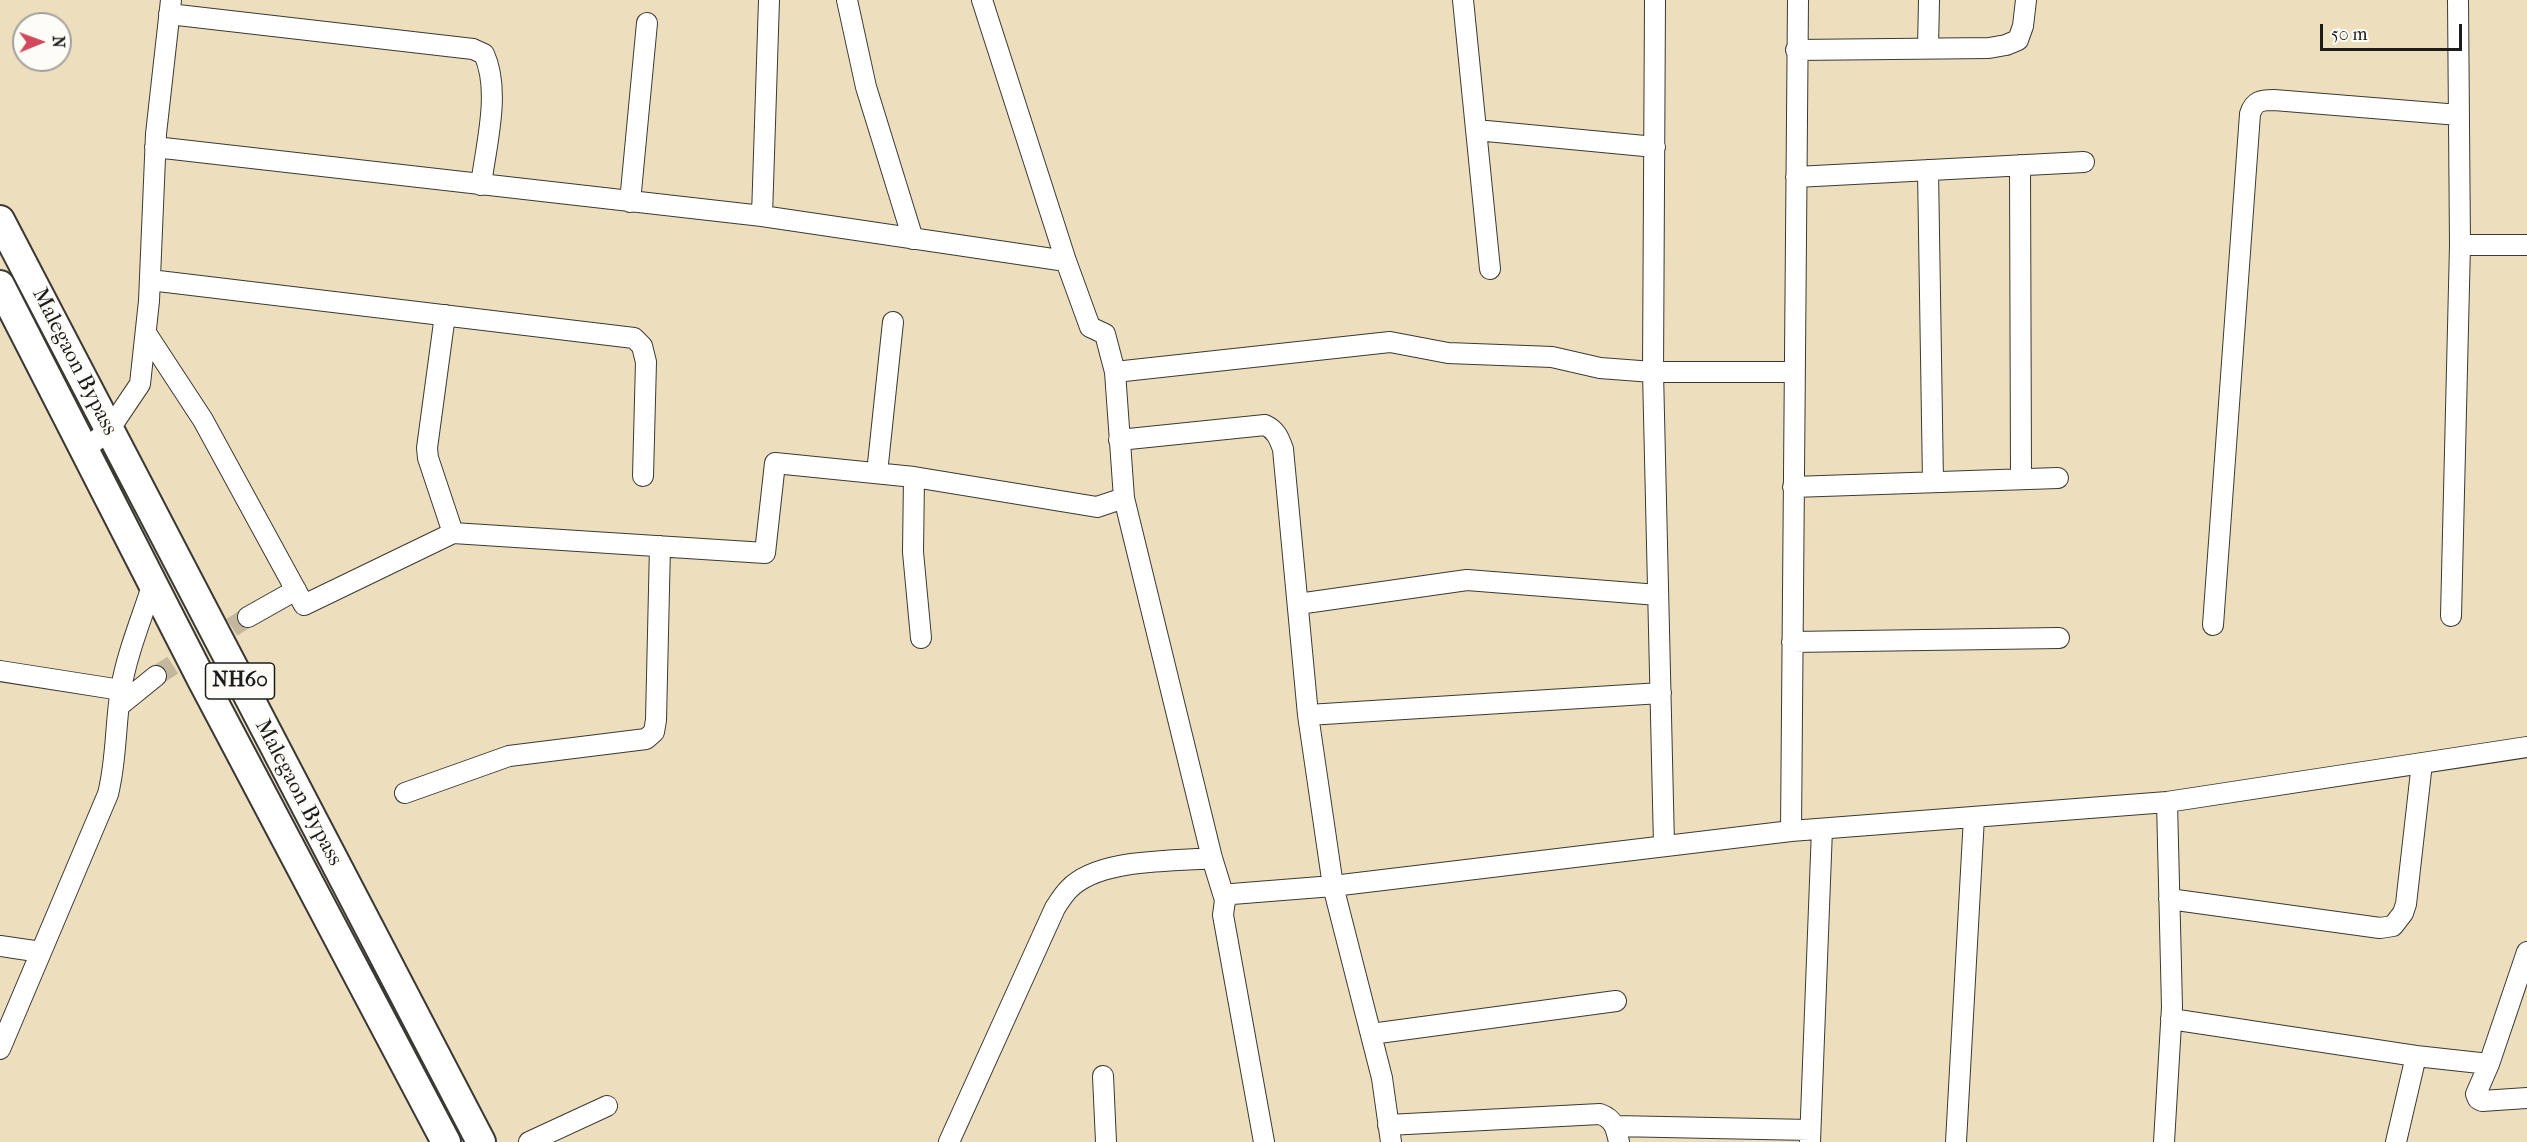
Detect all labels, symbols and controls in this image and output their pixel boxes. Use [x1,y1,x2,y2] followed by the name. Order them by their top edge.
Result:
[12,12,72,72] north arrow
[2323,12,2466,50] scale bar
[2331,24,2367,45] text: 50 m
[49,35,68,48] text: N
[25,284,123,440] street label: Malegaon Bypass
[206,663,274,699] road number: NH60
[248,715,348,871] street label: Malegaon Bypass

